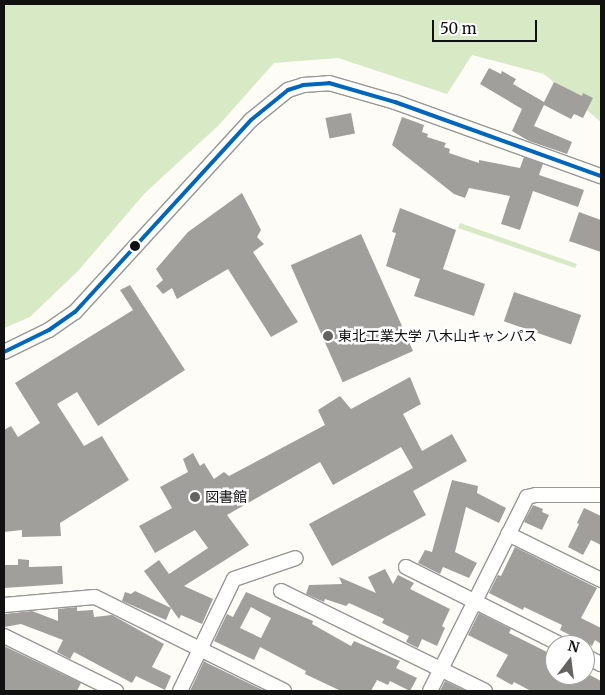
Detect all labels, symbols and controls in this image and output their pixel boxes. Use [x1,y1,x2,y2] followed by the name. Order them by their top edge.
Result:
[435,10,540,42] scale bar
[440,19,477,38] text: 50 m
[130,241,140,251] unlabelled marker
[338,328,537,344] place label: 東北工業大学 八木山キャンパス
[322,330,334,342] marker: 東北工業大学 八木山キャンパス
[205,489,247,505] place label: 図書館
[189,491,201,503] marker: 図書館
[545,635,595,685] north arrow
[566,636,581,657] text: N

